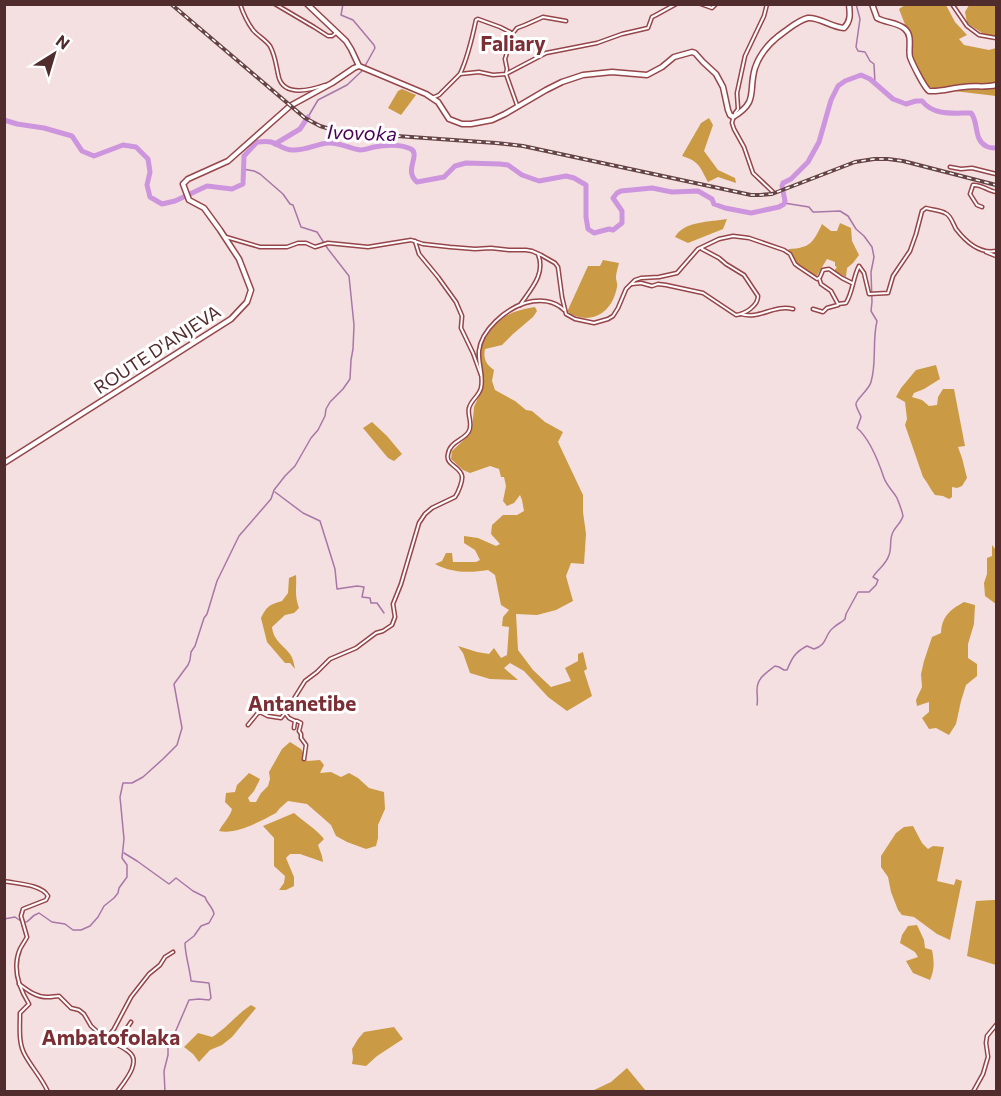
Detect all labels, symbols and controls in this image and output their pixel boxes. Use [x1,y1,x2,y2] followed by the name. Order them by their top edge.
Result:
[24,24,84,84] north arrow
[53,30,74,53] text: N
[480,30,546,55] district label: Faliary
[327,119,397,145] water label: Ivovoka
[90,300,224,398] street label: ROUTE D'ANJEVA
[248,690,356,715] district label: Antanetibe
[42,1024,180,1049] district label: Ambatofolaka

